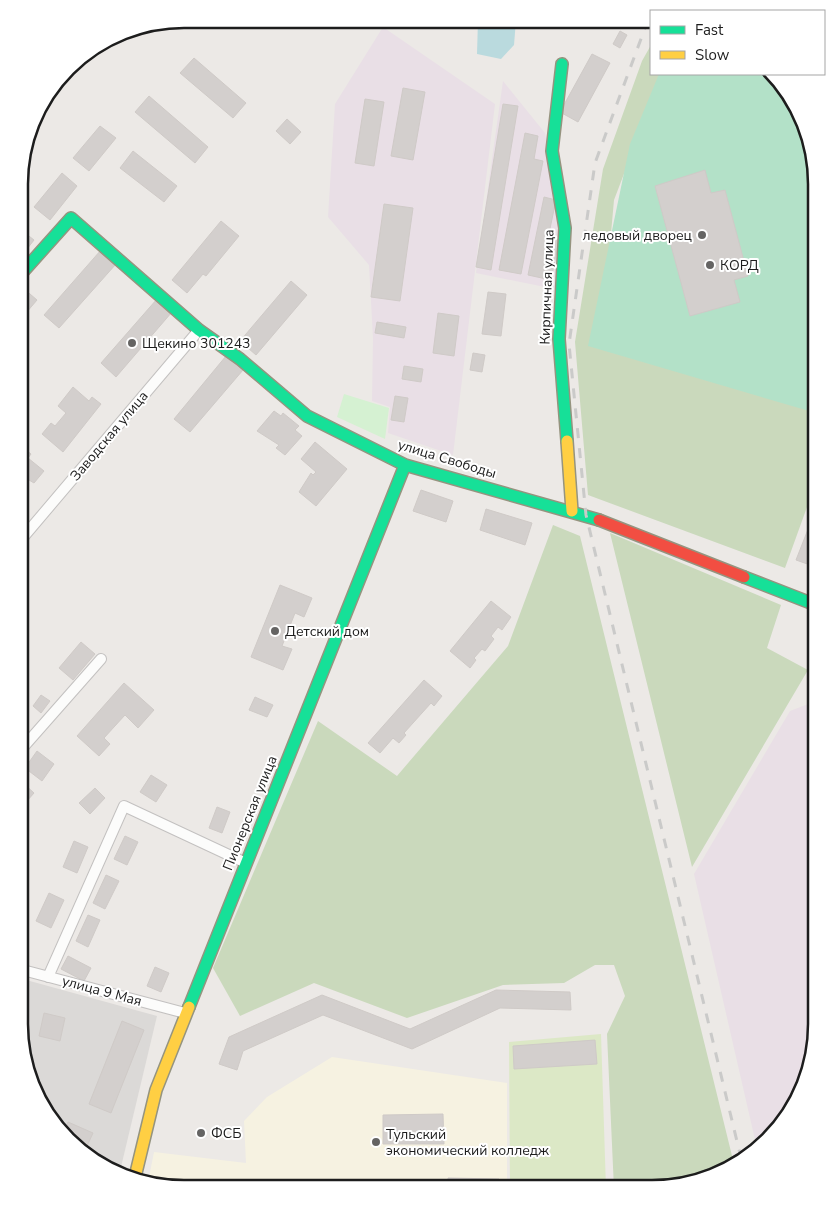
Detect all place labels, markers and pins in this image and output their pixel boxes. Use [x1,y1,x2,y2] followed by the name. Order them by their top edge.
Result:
[582,226,692,245] place label: ледовый дворец
[696,229,708,241] marker: ледовый дворец
[720,256,759,275] place label: КОРД
[704,259,716,271] marker: КОРД
[142,334,251,353] place label: Щекино 301243
[126,337,138,349] marker: Щекино 301243
[285,622,369,641] place label: Детский дом
[269,625,281,637] marker: Детский дом
[211,1124,242,1143] place label: ФСБ
[386,1125,549,1160] place label: Тульский экономический колледж
[195,1127,207,1139] marker: ФСБ
[370,1136,382,1148] marker: Тульский экономический колледж

